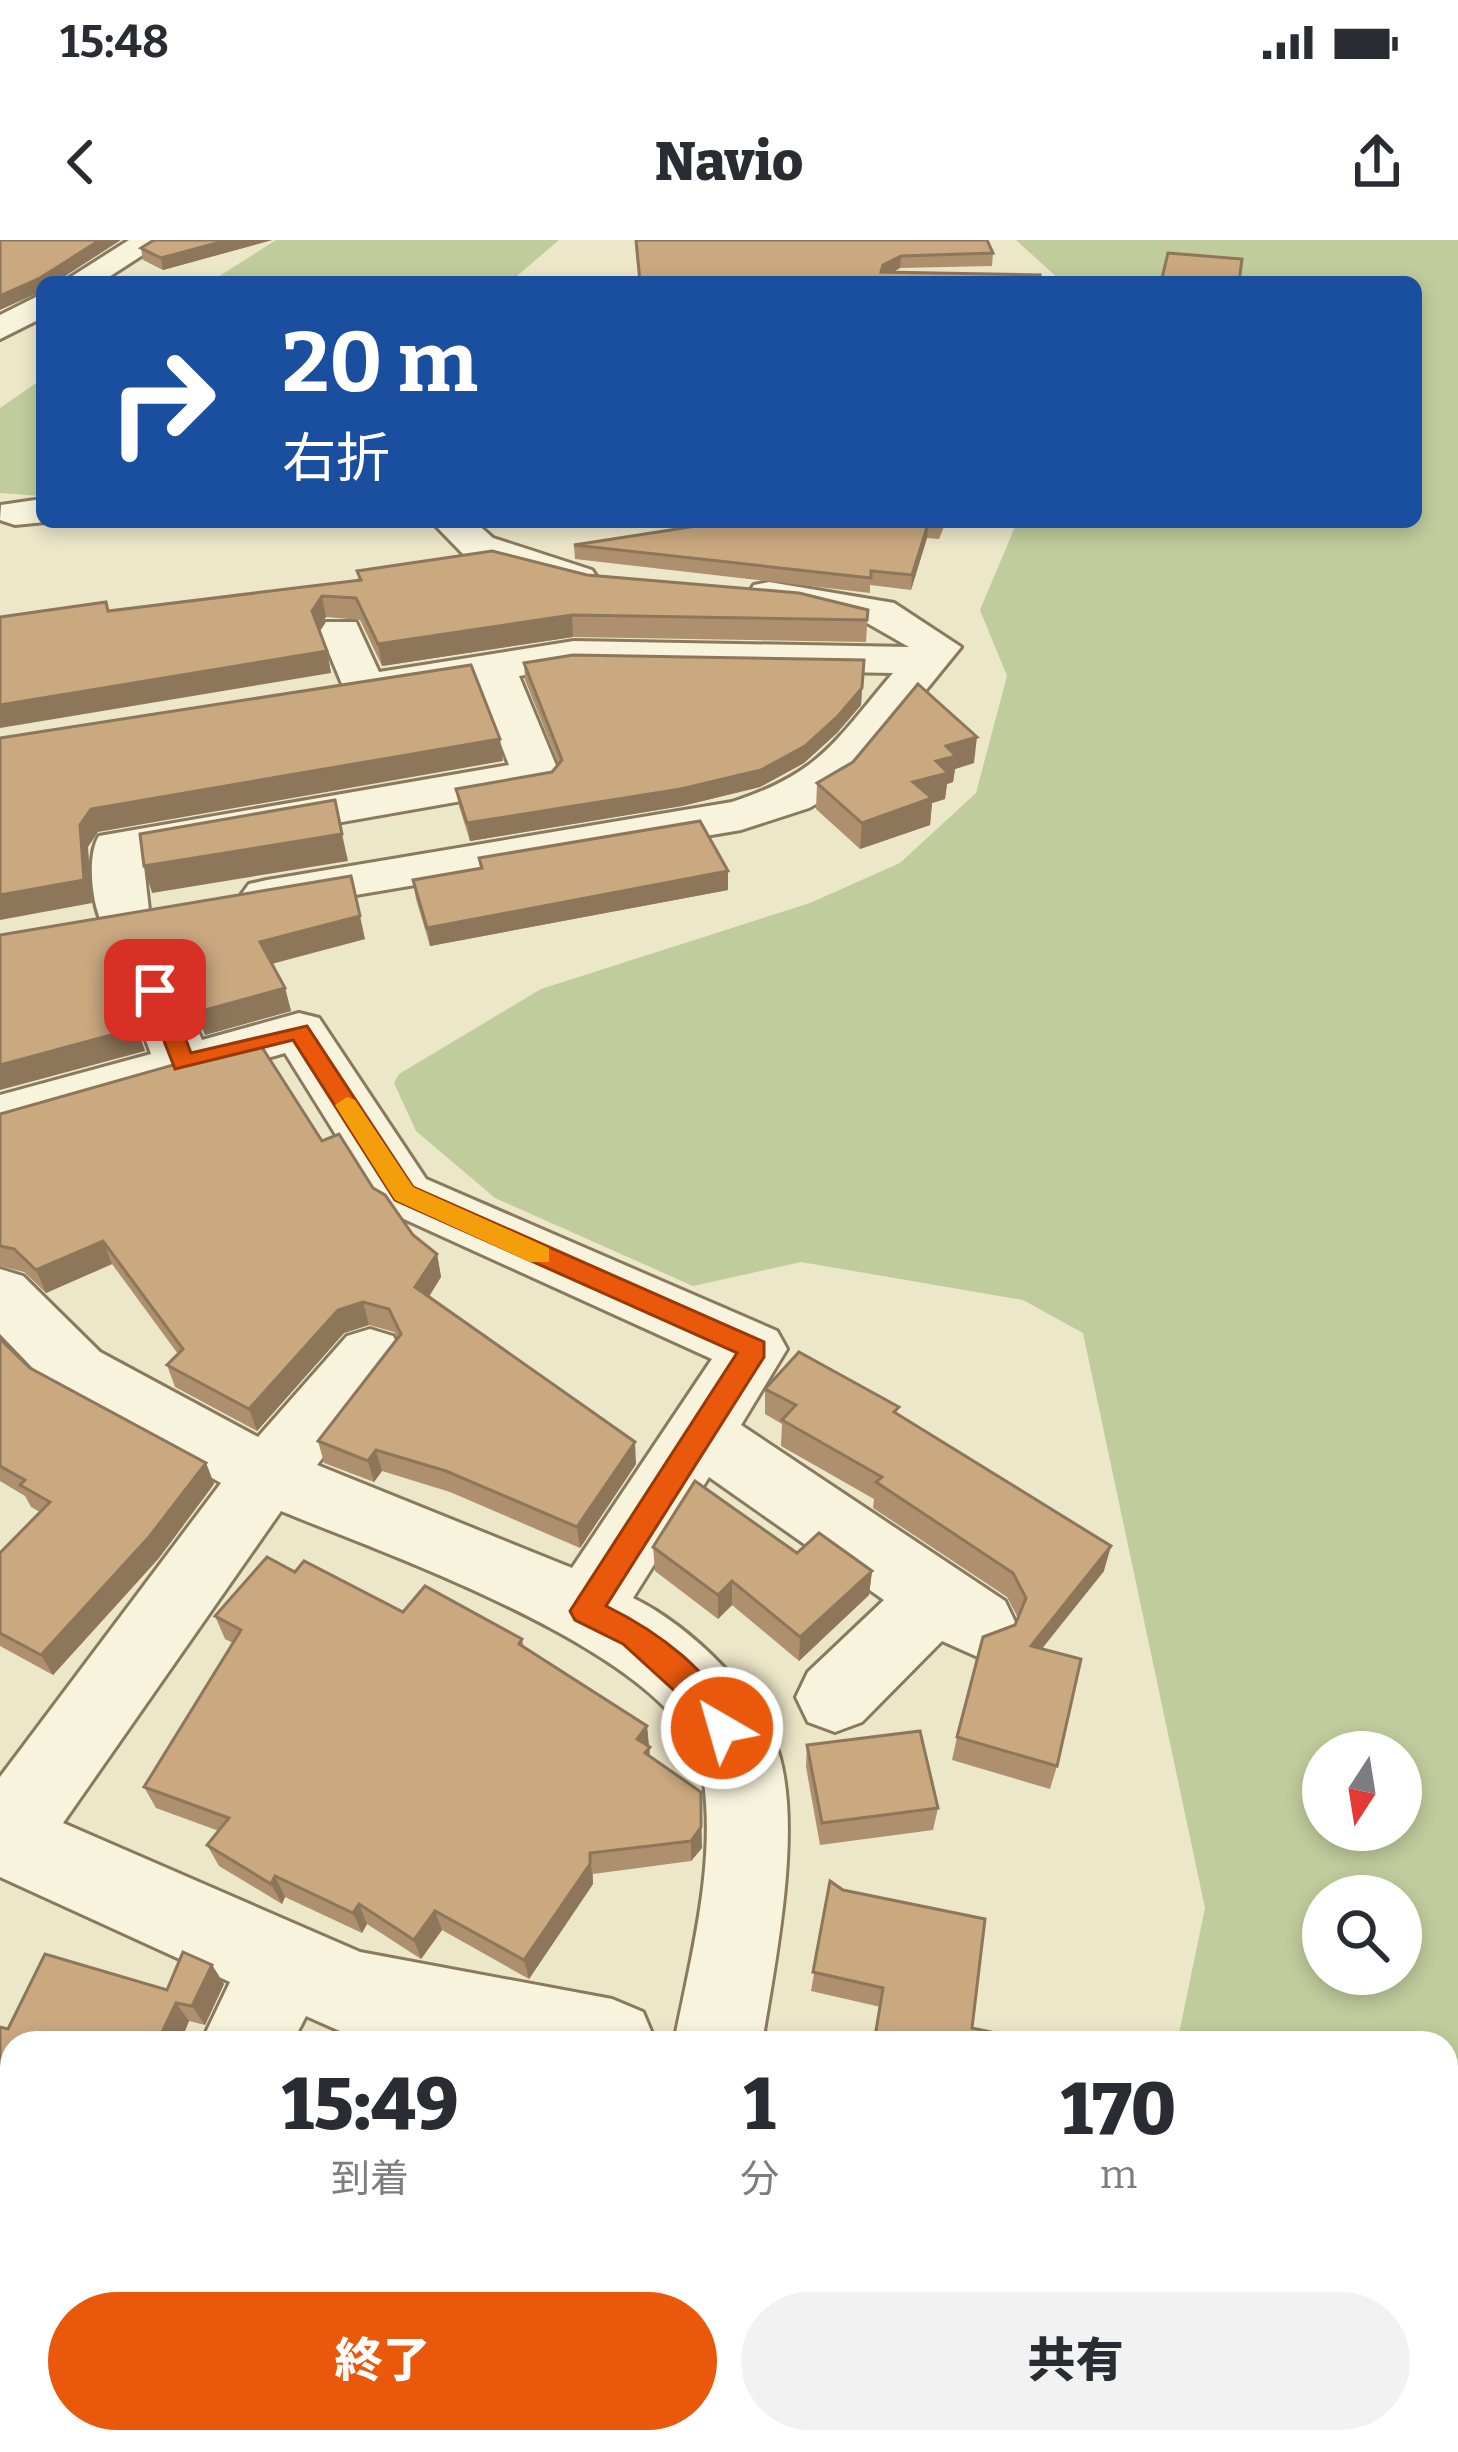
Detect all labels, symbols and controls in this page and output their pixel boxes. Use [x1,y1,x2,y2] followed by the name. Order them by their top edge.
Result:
[60,15,169,69] text: 15:48
[48,129,114,195] icon: back
[1344,129,1410,195] icon: share
[655,130,803,194] text: Navio
[282,312,478,413] text: 20 m
[84,324,240,480] icon: right
[282,427,390,491] text: 右折
[104,939,206,1041] pin
[122,957,188,1023] icon: arrive
[659,1665,785,1791] position arrow
[1302,1731,1422,1851] north arrow
[1302,1731,1422,1995] map controls
[1302,1875,1422,1995] button: search
[282,2062,458,2148] text: 15:49
[744,2062,776,2148] text: 1
[1061,2067,1176,2153] text: 170
[1100,2152,1137,2198] text: m
[331,2156,409,2202] text: 到着
[740,2156,779,2202] text: 分
[48,2292,717,2430] button: 終了
[741,2292,1410,2430] button: 共有

